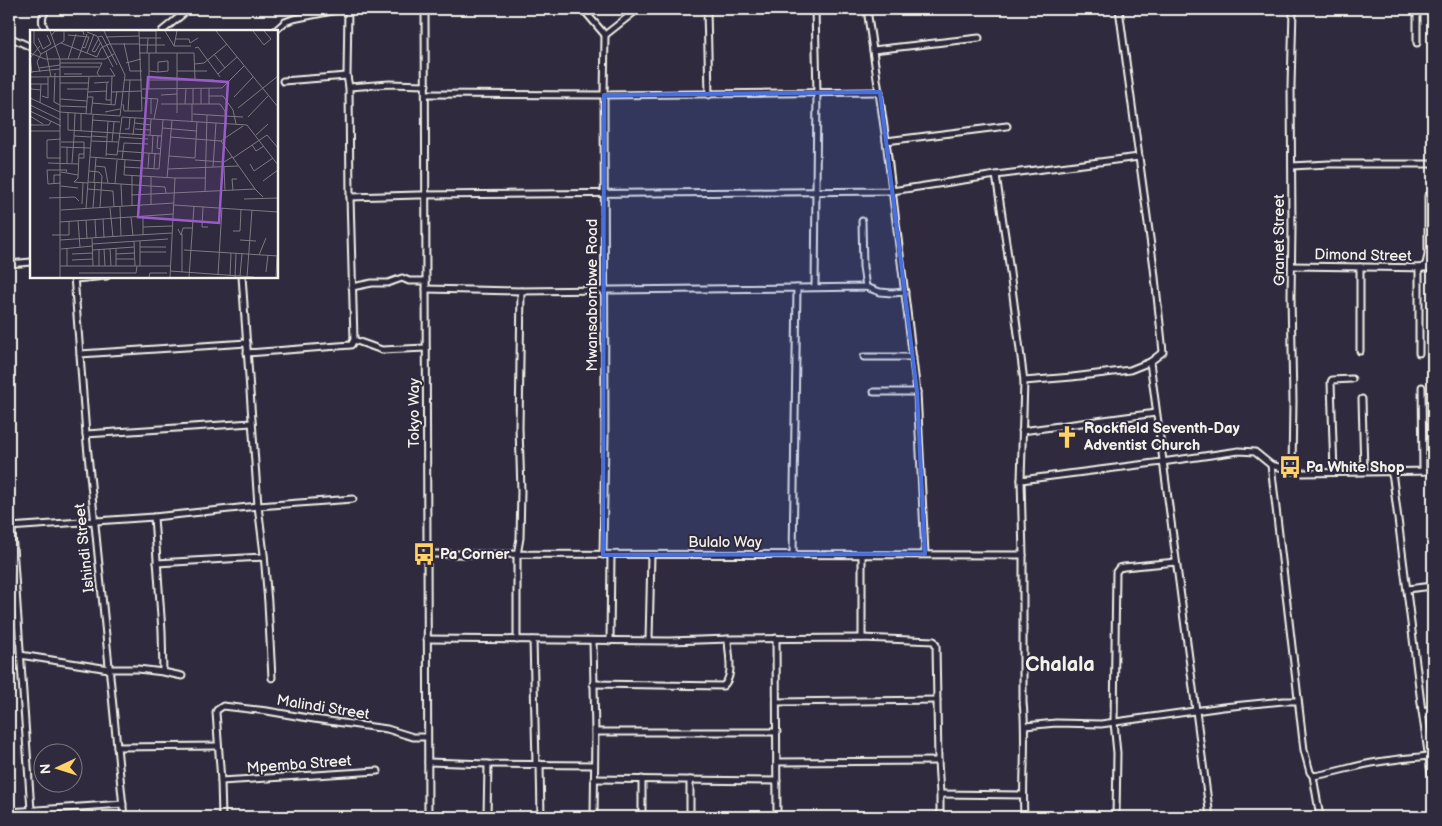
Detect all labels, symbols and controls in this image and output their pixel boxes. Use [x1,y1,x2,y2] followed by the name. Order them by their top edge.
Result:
[30,30,278,278] inset map
[1270,194,1289,286] street label: Granet Street
[583,219,602,371] street label: Mwansabombwe Road
[1314,245,1412,266] street label: Dimond Street
[405,378,424,448] street label: Tokyo Way
[1083,419,1240,455] place label: Rockfield Seventh-Day Adventist Church
[1054,424,1080,450] church icon: Rockfield Seventh-Day Adventist Church
[1277,454,1303,480] bus stop icon: Pa White Shop
[1306,458,1405,477] place label: Pa White Shop
[70,502,99,593] street label: Ishindi Street
[688,533,762,552] street label: Bulalo Way
[411,541,437,567] bus stop icon: Pa Corner
[440,545,511,564] place label: Pa Corner
[1025,653,1095,677] district label: Chalala
[275,691,371,724] street label: Malindi Street
[32,744,82,794] north arrow
[246,751,352,778] street label: Mpemba Street
[37,763,54,775] text: N

